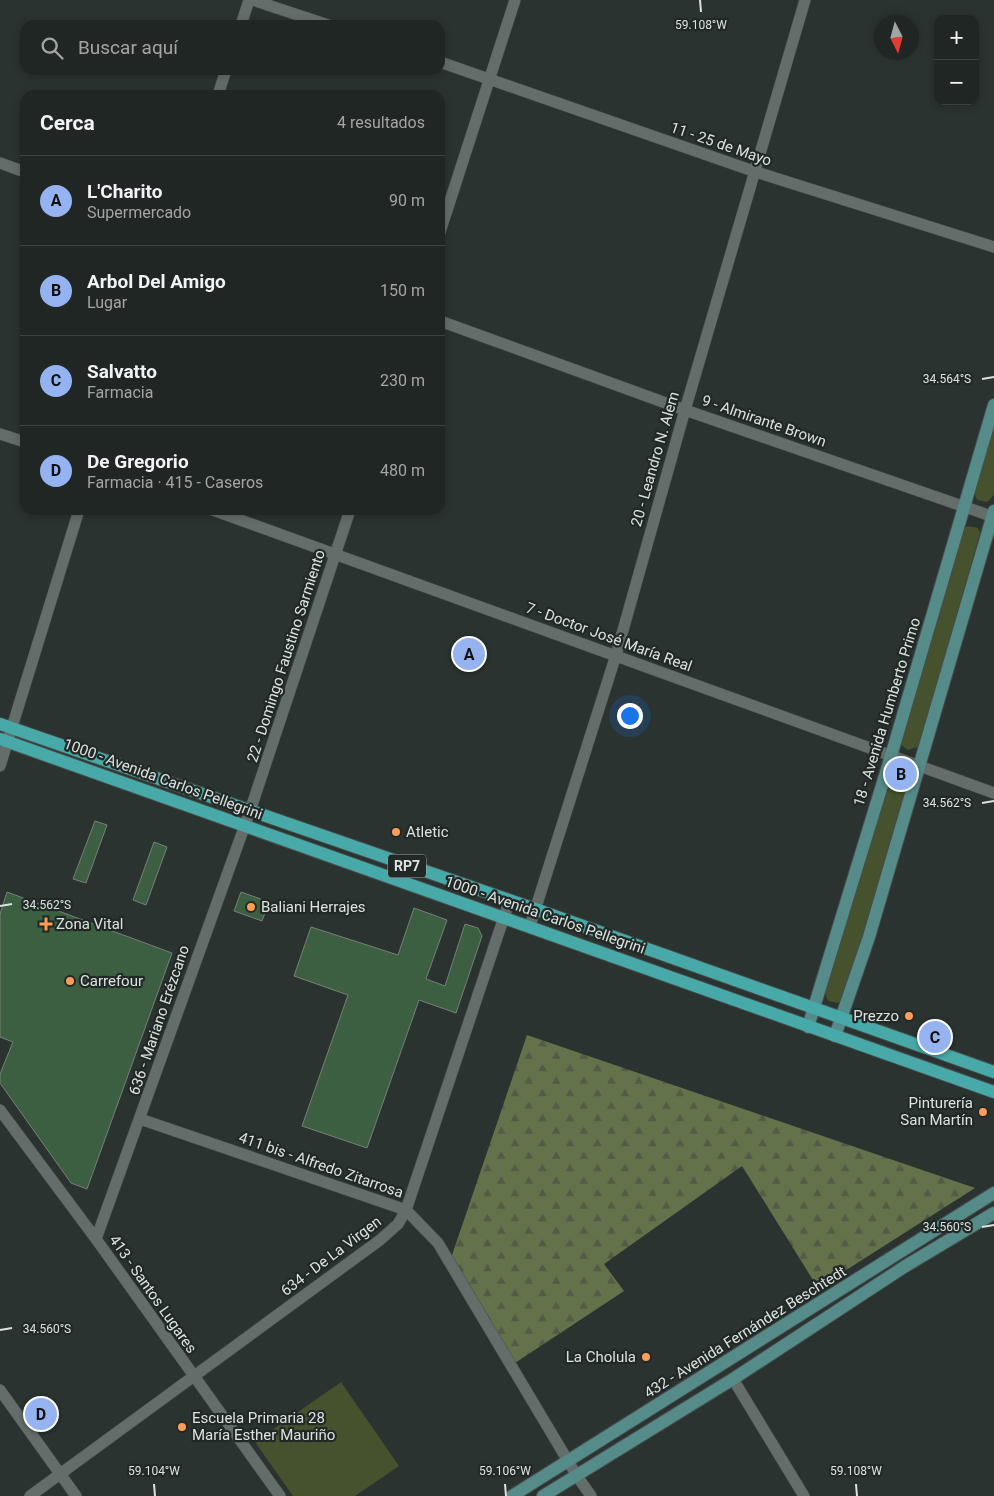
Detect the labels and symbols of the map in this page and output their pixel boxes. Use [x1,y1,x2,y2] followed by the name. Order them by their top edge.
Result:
[874,15,919,60] north arrow
[675,18,727,32] text: 59.108°W
[668,118,774,170] street label: 11 - 25 de Mayo
[923,372,971,386] text: 34.564°S
[627,389,683,529] street label: 20 - Leandro N. Alem
[699,391,829,451] street label: 9 - Almirante Brown
[243,547,329,765] street label: 22 - Domingo Faustino Sarmiento
[523,599,695,675] street label: 7 - Doctor José María Real
[850,616,924,808] street label: 18 - Avenida Humberto Primo
[453,635,485,673] pin: A
[617,703,643,729] your location
[61,735,265,823] street label: 1000 - Avenida Carlos Pellegrini
[885,755,917,793] pin: B
[923,796,971,810] text: 34.562°S
[406,823,449,841] place label: Atletic
[390,826,402,838] marker: Atletic
[388,854,426,878] road number: RP7
[443,872,647,958] street label: 1000 - Avenida Carlos Pellegrini
[23,898,71,912] text: 34.562°S
[261,898,366,916] place label: Baliani Herrajes
[245,901,257,913] marker: Baliani Herrajes
[56,915,123,933] place label: Zona Vital
[40,918,52,930] marker: Zona Vital
[125,943,193,1097] street label: 636 - Mariano Erézcano
[80,972,143,990] place label: Carrefour
[64,975,76,987] marker: Carrefour
[853,1007,899,1025] place label: Prezzo
[903,1010,915,1022] marker: Prezzo
[919,1018,951,1056] pin: C
[900,1094,973,1129] place label: Pinturería San Martín
[977,1106,989,1118] marker: Pinturería San Martín
[236,1128,406,1202] street label: 411 bis - Alfredo Zitarrosa
[277,1212,385,1300] street label: 634 - De La Virgen
[923,1220,971,1234] text: 34.560°S
[105,1231,201,1357] street label: 413 - Santos Lugares
[641,1262,849,1402] street label: 432 - Avenida Fernández Beschtedt
[23,1322,71,1336] text: 34.560°S
[566,1348,636,1366] place label: La Cholula
[640,1351,652,1363] marker: La Cholula
[25,1395,57,1433] pin: D
[192,1409,335,1444] place label: Escuela Primaria 28 María Esther Mauriño
[176,1421,188,1433] marker: Escuela Primaria 28 María Esther Mauriño
[128,1464,180,1478] text: 59.104°W
[479,1464,531,1478] text: 59.106°W
[830,1464,882,1478] text: 59.108°W

